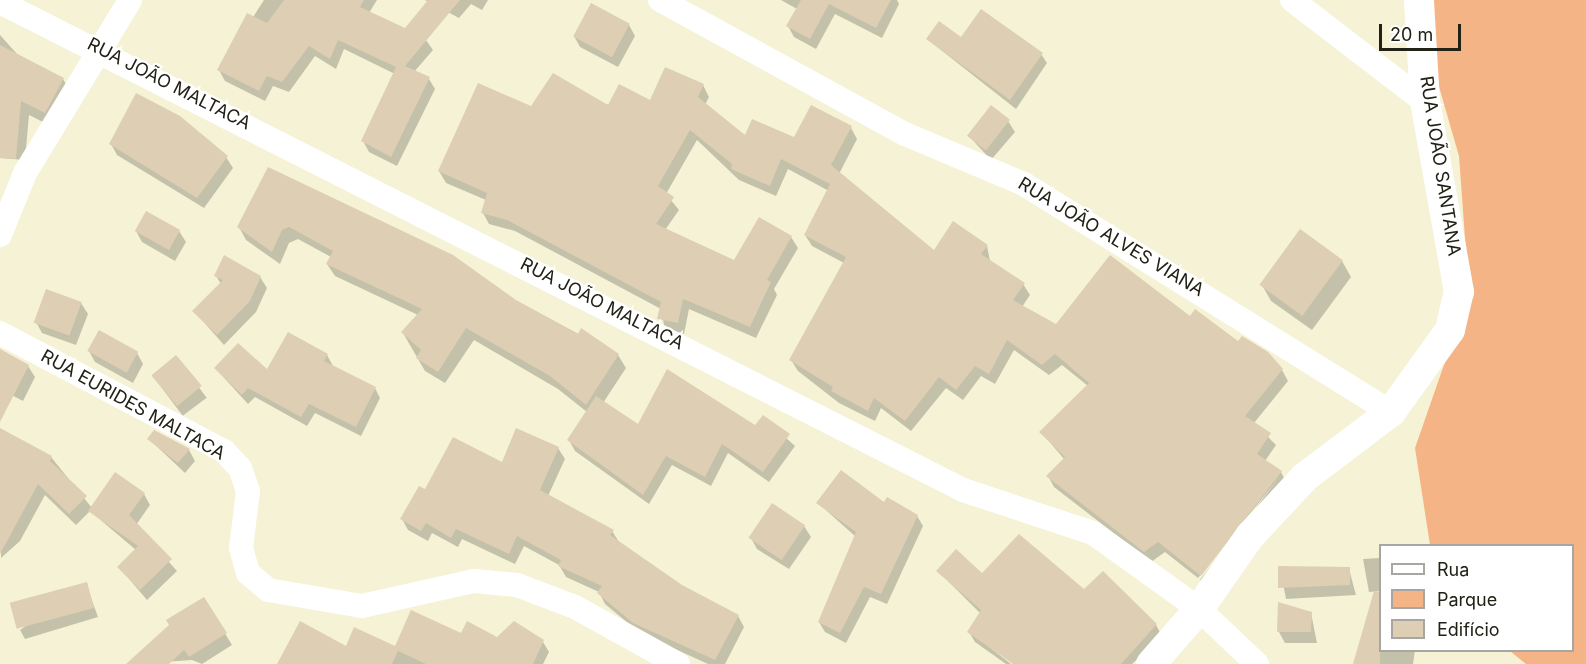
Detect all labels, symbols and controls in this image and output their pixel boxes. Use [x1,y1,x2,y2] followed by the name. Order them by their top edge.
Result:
[1382,12,1464,50] scale bar
[1390,24,1433,45] text: 20 m
[84,33,254,135] street label: RUA JOÃO MALTACA
[1415,74,1465,258] street label: RUA JOÃO SANTANA
[1014,173,1208,301] street label: RUA JOÃO ALVES VIANA
[517,253,687,355] street label: RUA JOÃO MALTACA
[37,345,229,465] street label: RUA EURIDES MALTACA
[1379,544,1574,652] legend
[1437,559,1469,580] text: Rua
[1437,589,1497,610] text: Parque
[1437,619,1500,640] text: Edifício

